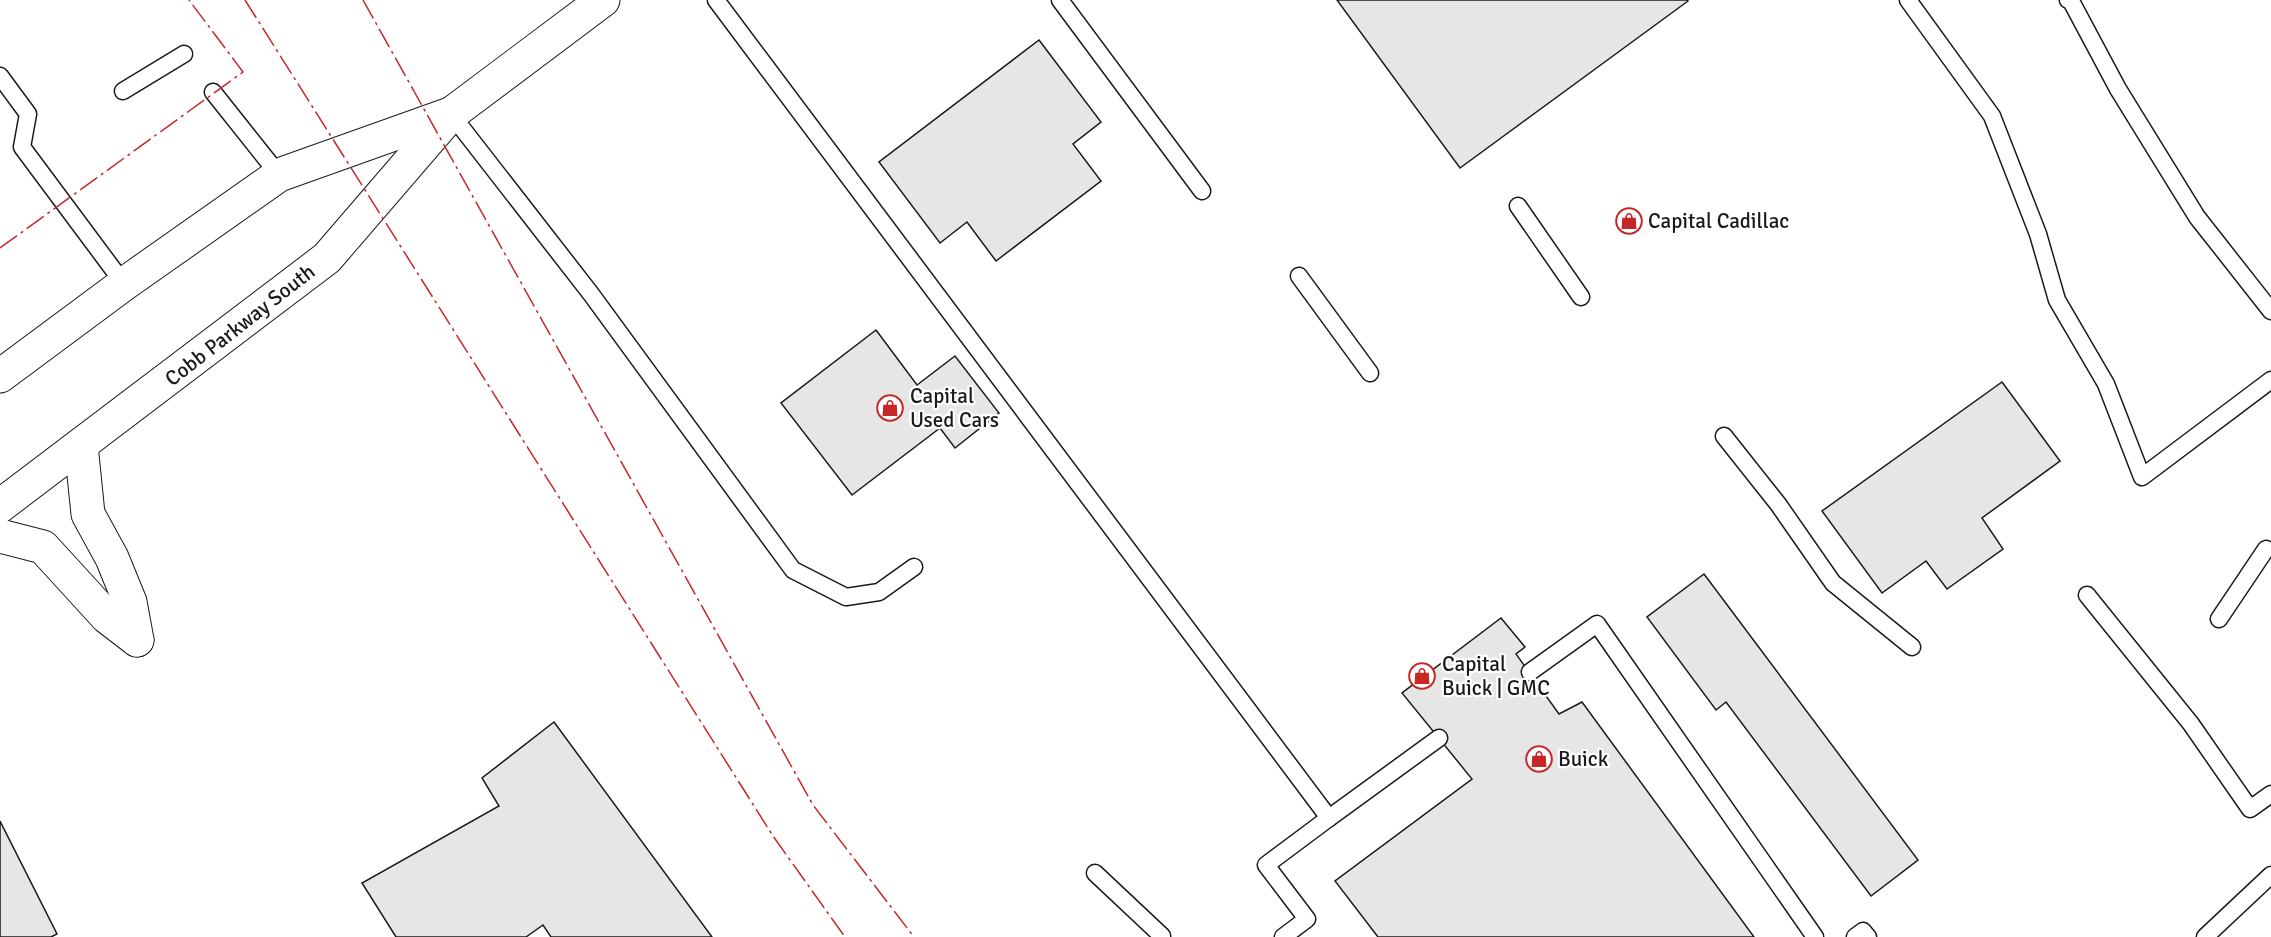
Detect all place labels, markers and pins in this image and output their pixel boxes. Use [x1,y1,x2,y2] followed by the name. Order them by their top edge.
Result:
[1614,206,1644,236] shop icon: Capital Cadillac
[1648,208,1789,234] place label: Capital Cadillac
[910,383,999,433] place label: Capital Used Cars
[875,393,905,423] shop icon: Capital Used Cars
[1442,651,1550,701] place label: Capital Buick | GMC
[1407,661,1437,691] shop icon: Capital Buick | GMC
[1524,744,1554,774] shop icon: Buick
[1558,746,1609,772] place label: Buick

